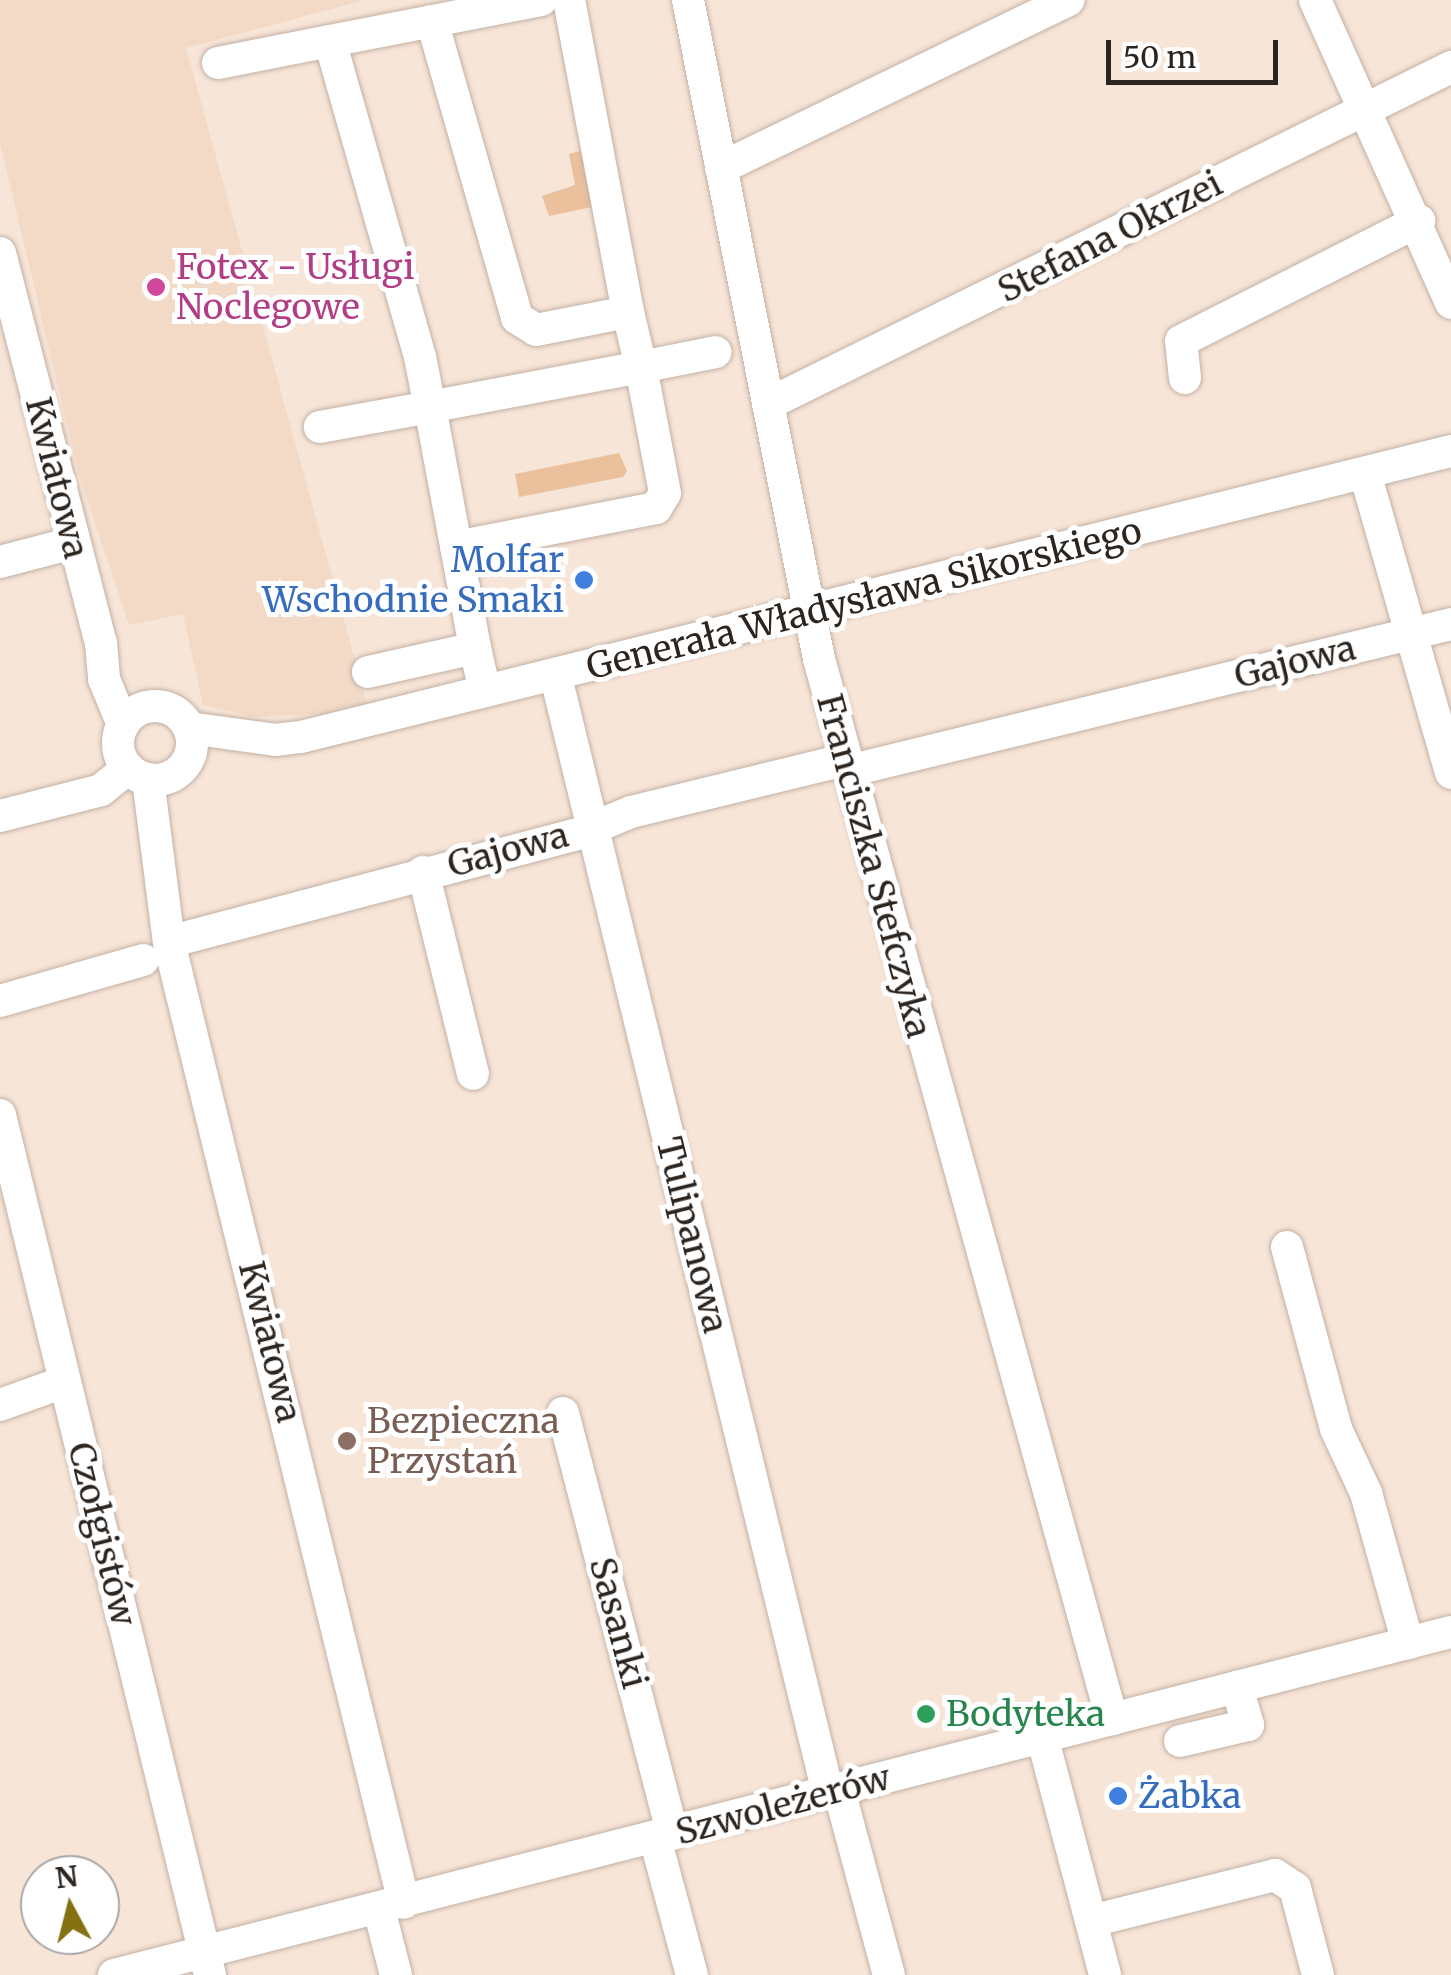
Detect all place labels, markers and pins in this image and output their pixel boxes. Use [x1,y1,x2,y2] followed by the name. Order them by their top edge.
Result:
[176,246,415,328] place label: Fotex - Usługi Noclegowe
[145,276,167,298] marker: Fotex - Usługi Noclegowe
[262,539,564,621] place label: Molfar Wschodnie Smaki
[573,569,595,591] marker: Molfar Wschodnie Smaki
[367,1400,559,1482] place label: Bezpieczna Przystań
[336,1430,358,1452] marker: Bezpieczna Przystań
[946,1693,1105,1735] place label: Bodyteka
[915,1703,937,1725] marker: Bodyteka
[1138,1775,1241,1817] place label: Żabka
[1107,1785,1129,1807] marker: Żabka

